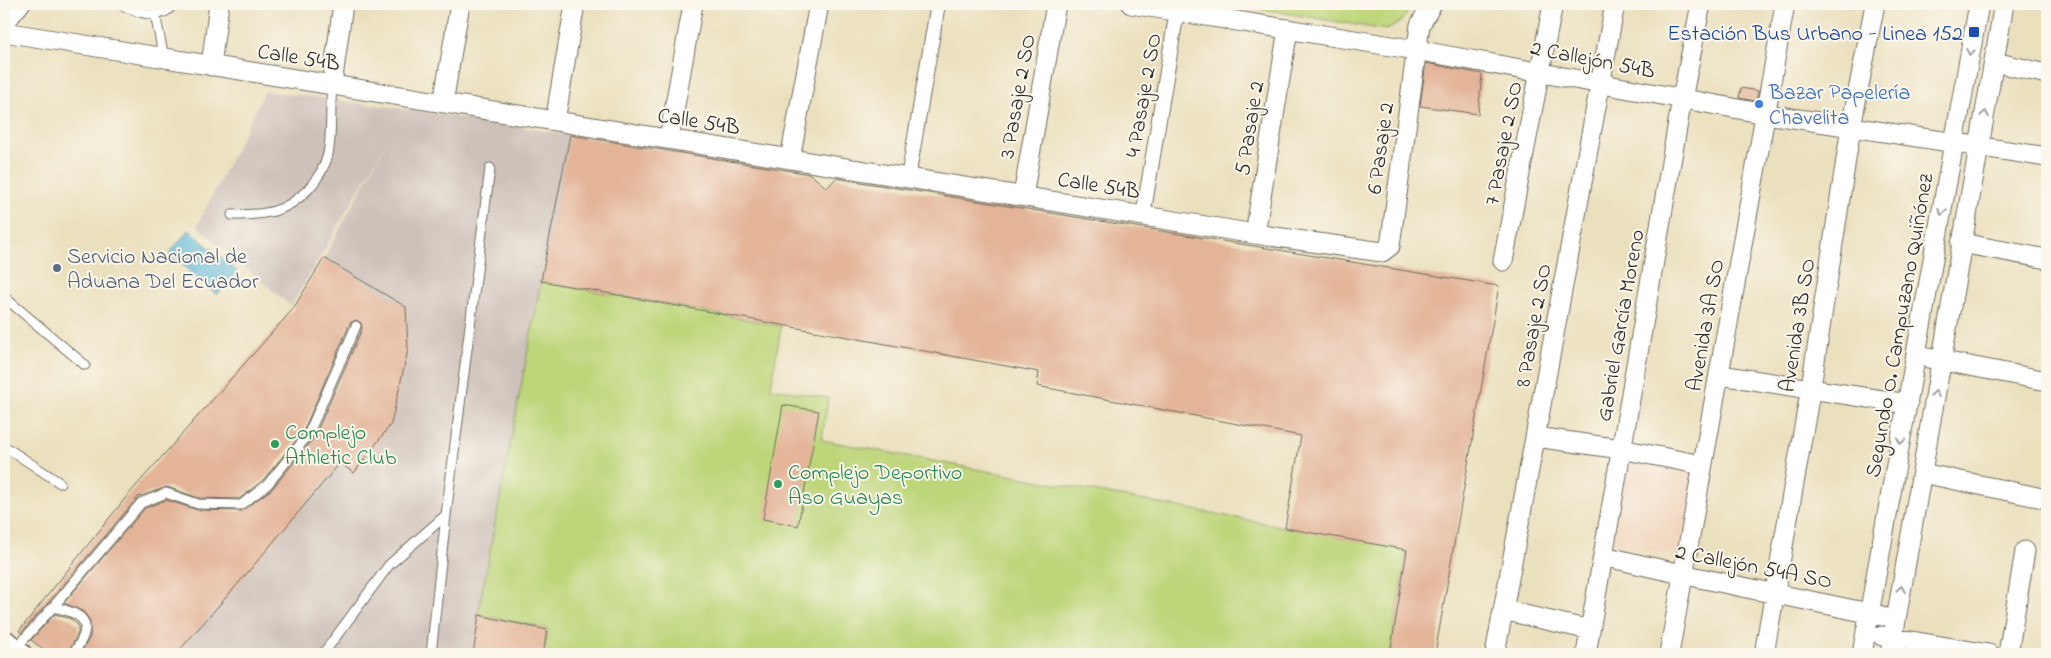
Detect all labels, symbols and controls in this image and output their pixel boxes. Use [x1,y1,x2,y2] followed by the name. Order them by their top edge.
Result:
[1667,19,1963,51] place label: Estación Bus Urbano - Linea 152
[1967,25,1981,39] marker: Estación Bus Urbano - Linea 152
[1118,31,1172,160] street label: 4 Pasaje 2 SO
[992,32,1046,161] street label: 3 Pasaje 2 SO
[1527,33,1658,89] street label: 2 Callejón 54B
[255,37,342,81] street label: Calle 54B
[1966,47,1976,56] one-way arrow
[1768,78,1910,135] place label: Bazar Papelería Chavelita
[1228,79,1274,178] street label: 5 Pasaje 2
[1477,79,1533,208] street label: 7 Pasaje 2 SO
[1753,98,1765,110] marker: Bazar Papelería Chavelita
[1360,100,1404,196] street label: 6 Pasaje 2
[655,101,742,145] street label: Calle 54B
[1979,109,1989,118] one-way arrow
[1055,165,1142,209] street label: Calle 54B
[1858,170,1945,480] street label: Segundo O. Campuzano Quiñónez
[1937,207,1947,216] one-way arrow
[1589,227,1655,424] street label: Gabriel García Moreno
[67,242,259,299] place label: Servicio Nacional de Aduana Del Ecuador
[1773,256,1825,395] street label: Avenida 3B SO
[1680,257,1734,394] street label: Avenida 3A SO
[1508,261,1562,390] street label: 8 Pasaje 2 SO
[51,262,63,274] marker: Servicio Nacional de Aduana Del Ecuador
[1929,390,1939,399] one-way arrow
[285,418,397,475] place label: Complejo Athletic Club
[1897,436,1907,445] one-way arrow
[269,438,281,450] marker: Complejo Athletic Club
[788,458,962,516] place label: Complejo Deportivo Aso Guayas
[772,478,784,490] marker: Complejo Deportivo Aso Guayas
[1672,537,1835,599] street label: 2 Callejón 54A SO
[1896,585,1906,593] one-way arrow

